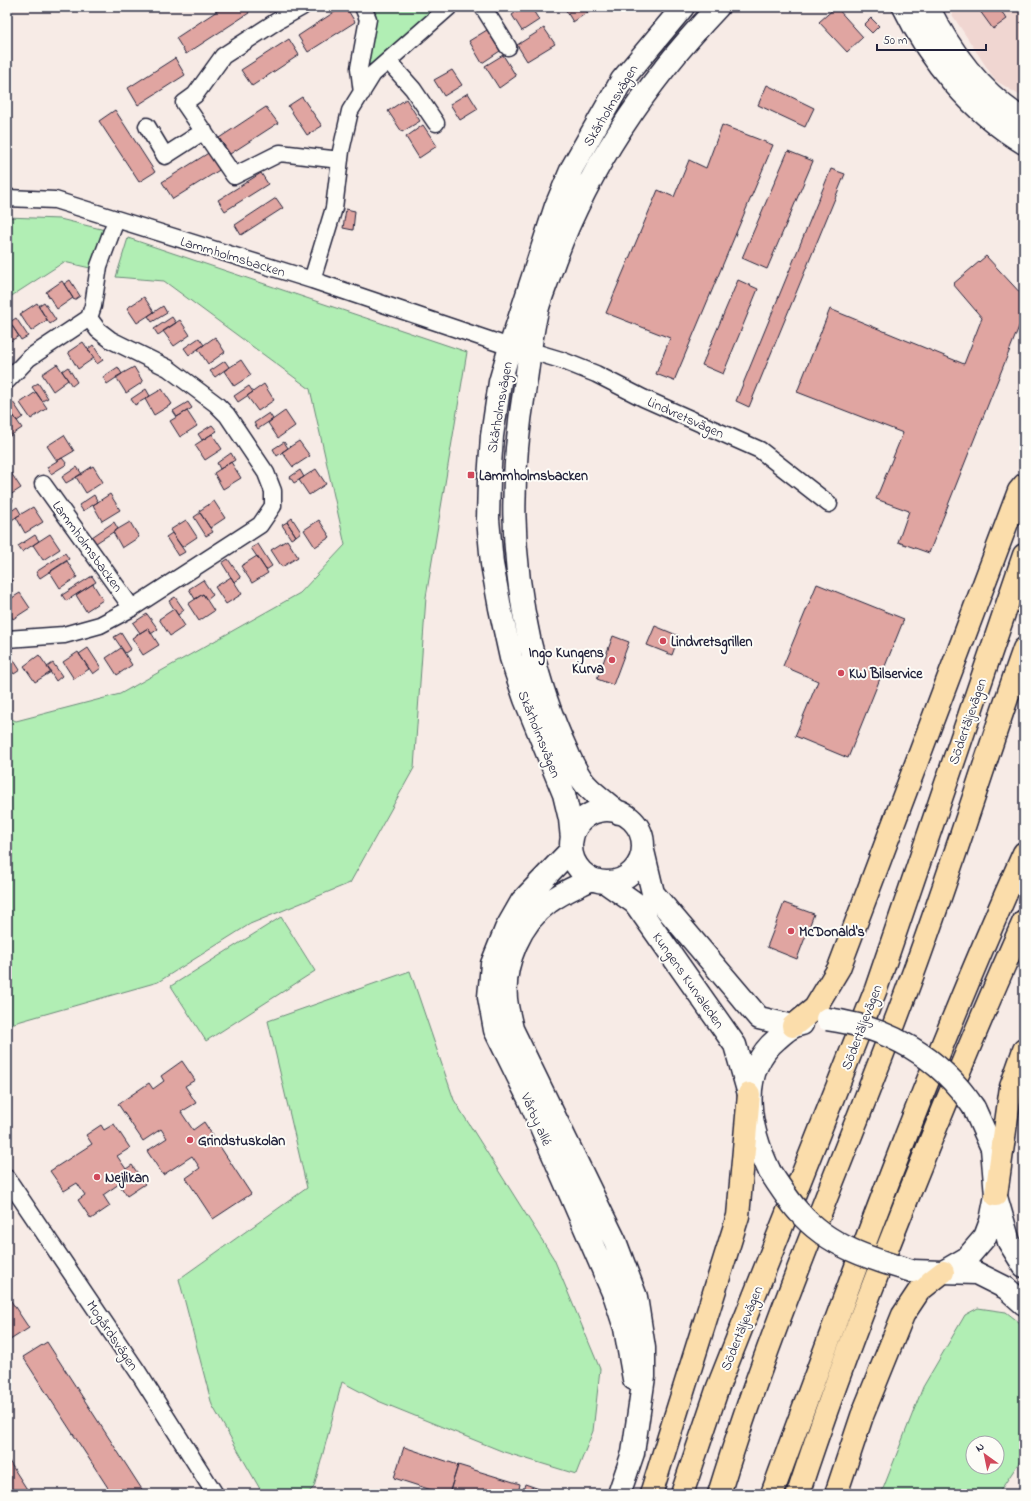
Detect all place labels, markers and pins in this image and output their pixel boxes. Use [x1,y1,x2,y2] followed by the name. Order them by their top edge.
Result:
[479,466,588,487] place label: Lammholmsbacken
[466,470,476,480] marker: Lammholmsbacken
[671,632,752,655] place label: Lindvretsgrillen
[658,636,668,646] marker: Lindvretsgrillen
[528,643,604,680] place label: Ingo Kungens Kurva
[607,655,617,665] marker: Ingo Kungens Kurva
[849,664,923,685] place label: KW Bilservice
[836,668,846,678] marker: KW Bilservice
[799,922,865,943] place label: McDonald's
[786,926,796,936] marker: McDonald's
[198,1131,285,1152] place label: Grindstuskolan
[185,1135,195,1145] marker: Grindstuskolan
[105,1168,149,1189] place label: Nejlikan
[92,1172,102,1182] marker: Nejlikan

